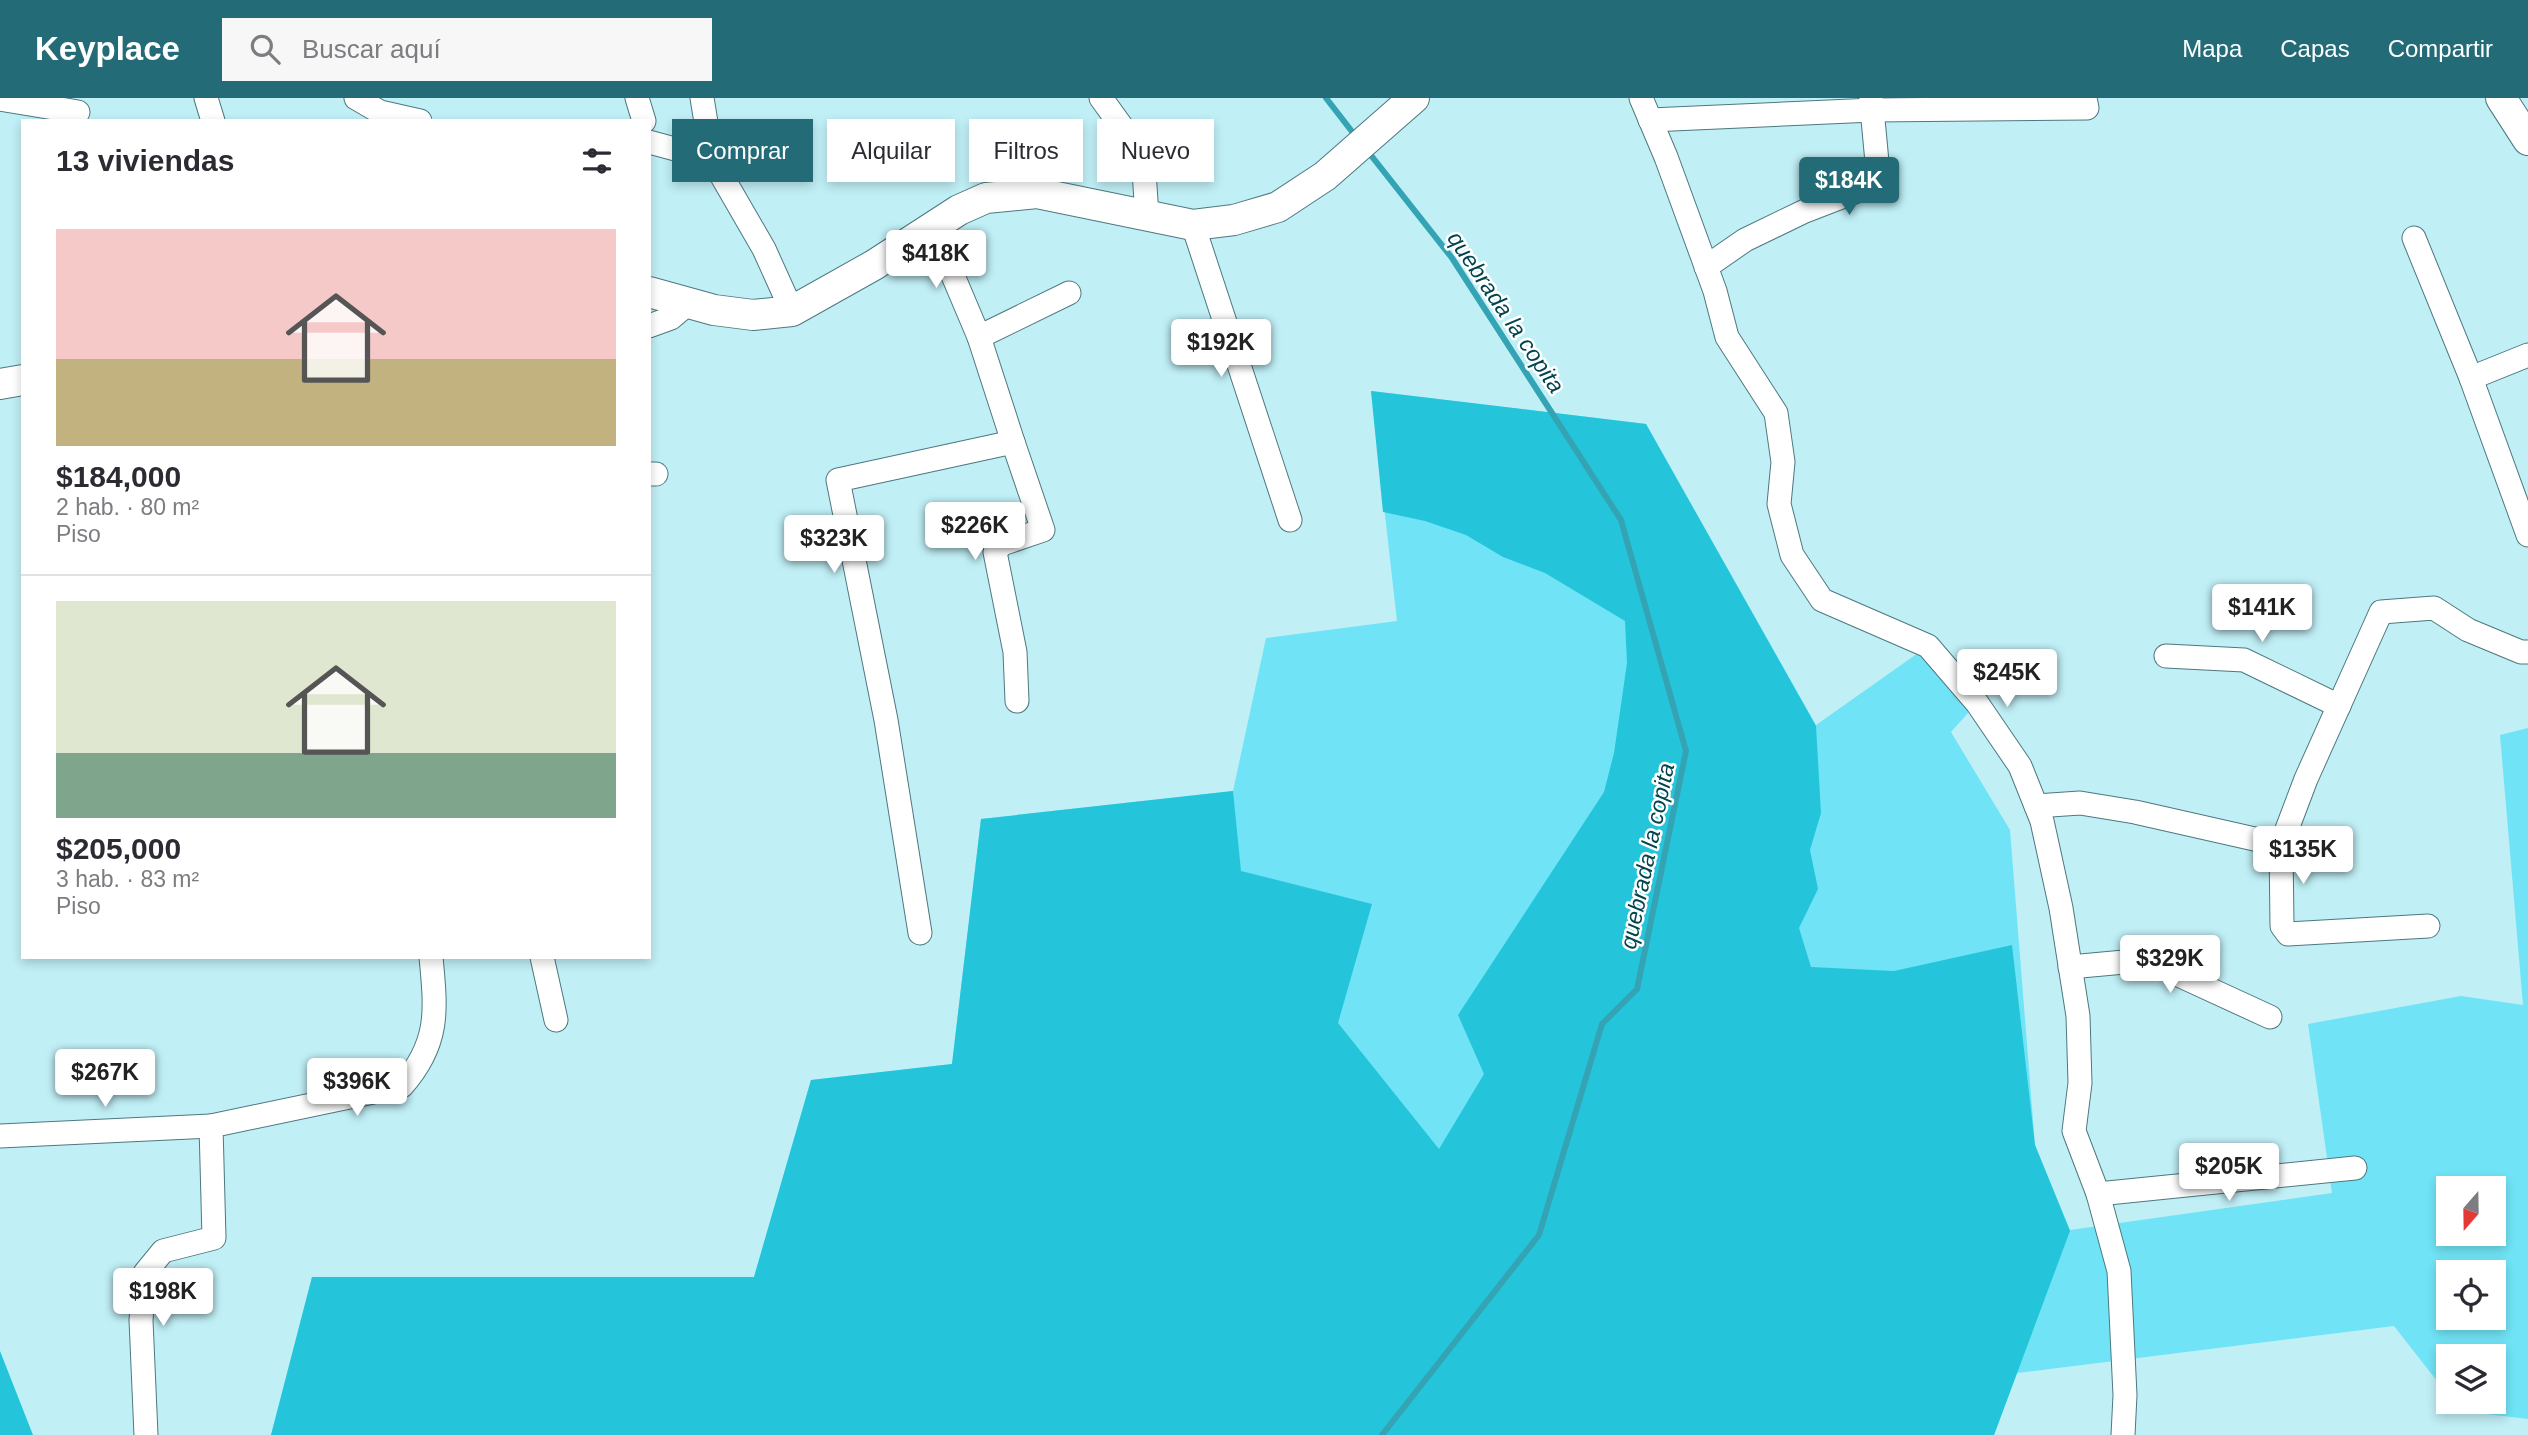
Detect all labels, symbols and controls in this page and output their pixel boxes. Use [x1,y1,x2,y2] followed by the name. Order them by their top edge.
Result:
[222,18,712,81] search box
[35,30,180,67] text: Keyplace
[246,30,284,68] icon: search
[302,34,441,64] text: Buscar aquí
[2182,35,2242,62] text: Mapa
[2280,35,2350,62] text: Capas
[2388,35,2493,62] text: Compartir
[672,119,813,182] chip: Comprar
[827,119,955,182] chip: Alquilar
[969,119,1083,182] chip: Filtros
[1097,119,1214,182] chip: Nuevo
[578,142,616,180] icon: filters
[56,144,234,177] text: 13 viviendas
[1800,158,1898,217] pin: $184K
[1815,167,1883,193] text: $184K
[1442,226,1570,398] water label: quebrada la copita
[887,230,985,290] pin: $418K
[902,240,970,266] text: $418K
[273,275,399,401] icon: home
[1172,320,1270,379] pin: $192K
[1187,329,1255,355] text: $192K
[56,460,181,493] text: $184,000
[56,494,199,520] text: 2 hab. · 80 m²
[926,503,1024,562] pin: $226K
[941,512,1009,538] text: $226K
[785,516,883,575] pin: $323K
[56,521,101,547] text: Piso
[800,525,868,551] text: $323K
[2213,584,2311,644] pin: $141K
[2228,594,2296,620] text: $141K
[273,647,399,773] icon: home
[1958,650,2056,709] pin: $245K
[1973,659,2041,685] text: $245K
[1615,761,1679,951] water label: quebrada la copita
[2254,826,2352,886] pin: $135K
[56,832,181,865] text: $205,000
[2269,836,2337,862] text: $135K
[56,866,199,892] text: 3 hab. · 83 m²
[56,893,101,919] text: Piso
[2121,936,2219,995] pin: $329K
[2136,945,2204,971] text: $329K
[56,1049,154,1109] pin: $267K
[308,1058,406,1118] pin: $396K
[71,1059,139,1085] text: $267K
[323,1068,391,1094] text: $396K
[2180,1144,2278,1203] pin: $205K
[2195,1153,2263,1179] text: $205K
[2436,1176,2506,1246] north arrow
[2436,1176,2506,1414] map controls
[2436,1260,2506,1330] button: locate
[114,1268,212,1328] pin: $198K
[129,1278,197,1304] text: $198K
[2436,1344,2506,1414] button: layers

